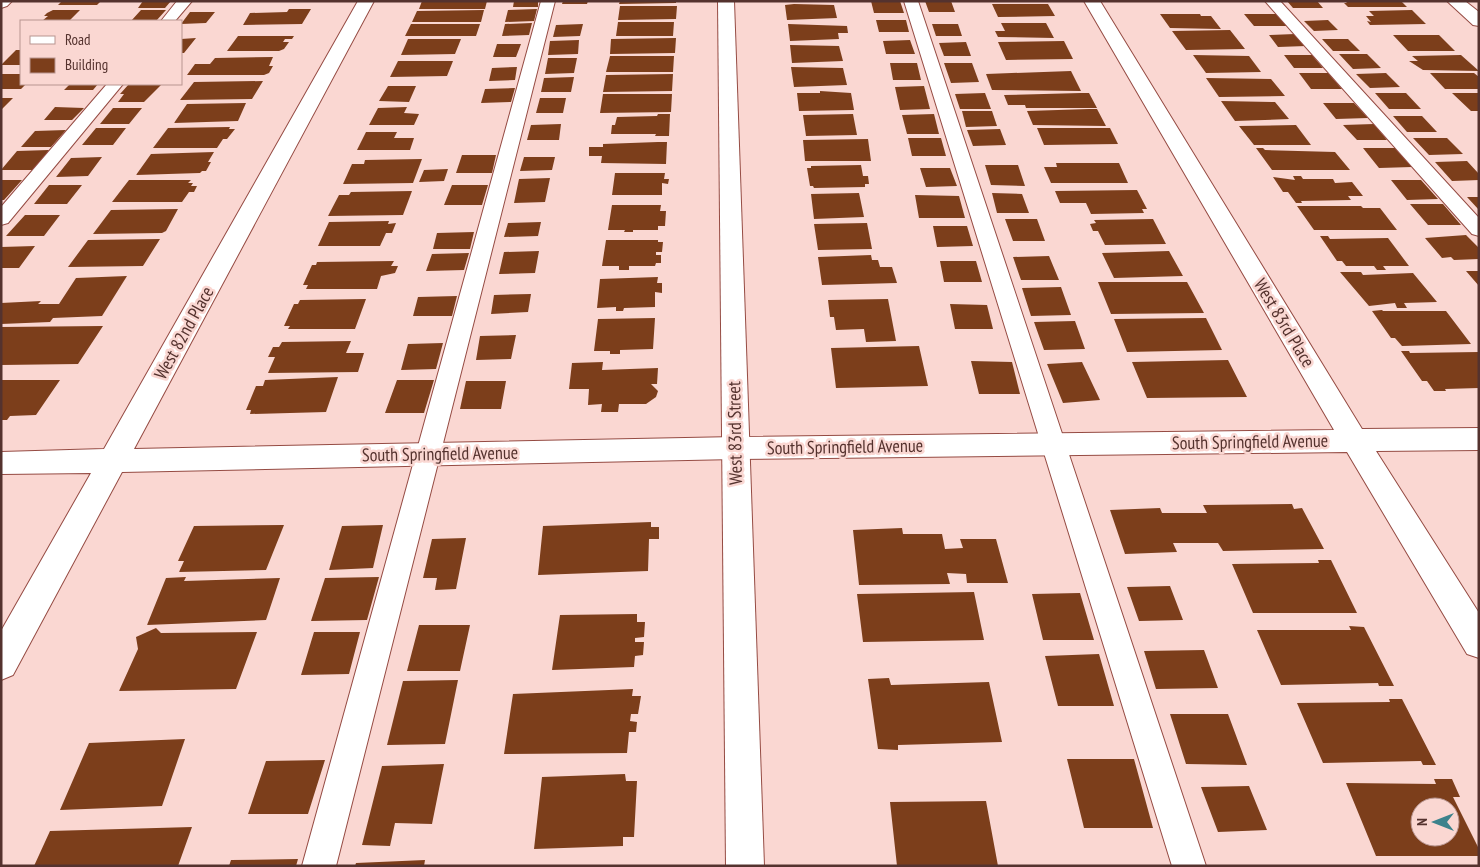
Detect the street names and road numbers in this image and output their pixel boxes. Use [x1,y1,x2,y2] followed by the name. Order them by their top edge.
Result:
[1249,274,1320,371] street label: West 83rd Place
[149,282,218,383] street label: West 82nd Place
[722,381,747,485] street label: West 83rd Street
[1172,429,1328,454] street label: South Springfield Avenue
[767,434,923,459] street label: South Springfield Avenue
[362,441,518,466] street label: South Springfield Avenue

